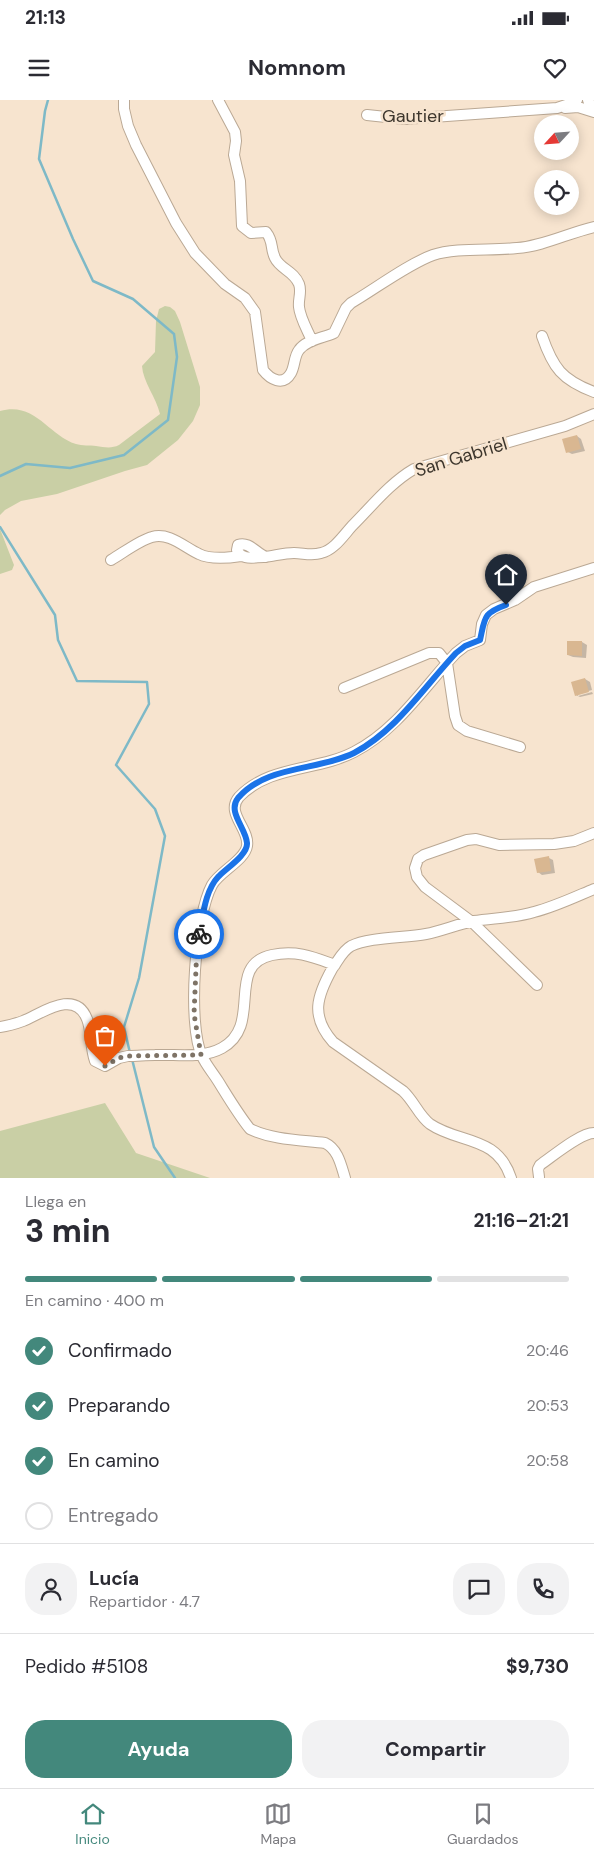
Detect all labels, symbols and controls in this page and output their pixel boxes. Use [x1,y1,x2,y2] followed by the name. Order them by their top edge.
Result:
[25,5,66,30] text: 21:13
[248,53,346,82] text: Nomnom
[25,54,53,82] icon: menu
[541,54,569,82] icon: heart
[382,104,444,128] street label: Gautier
[534,115,579,160] north arrow
[534,115,579,215] map controls
[534,170,579,215] button: locate
[412,432,510,482] street label: San Gabriel
[485,554,527,605] pin
[492,561,520,589] icon: home
[174,909,224,959] courier
[185,920,213,948] icon: bike
[84,1015,126,1066] pin
[91,1022,119,1050] icon: bag
[25,1191,86,1212] text: Llega en
[474,1208,569,1233] text: 21:16–21:21
[25,1210,110,1252] text: 3 min
[25,1290,164,1311] text: En camino · 400 m
[25,1337,53,1365] icon: check
[68,1338,172,1363] text: Confirmado
[526,1340,569,1361] text: 20:46
[25,1392,53,1420] icon: check
[68,1393,170,1418] text: Preparando
[527,1395,569,1416] text: 20:53
[25,1447,53,1475] icon: check
[68,1448,160,1473] text: En camino
[526,1450,569,1471] text: 20:58
[68,1503,159,1528] text: Entregado
[25,1563,77,1615] button: person
[453,1563,505,1615] button: chat
[517,1563,569,1615] button: phone
[89,1566,139,1591] text: Lucía
[89,1591,200,1612] text: Repartidor · 4.7
[25,1654,148,1679] text: Pedido #5108
[506,1654,569,1679] text: $9,730
[25,1720,292,1778] button: Ayuda
[302,1720,569,1778] button: Compartir
[75,1800,110,1848] tab: Inicio
[260,1800,296,1848] tab: Mapa
[447,1800,519,1848] tab: Guardados

